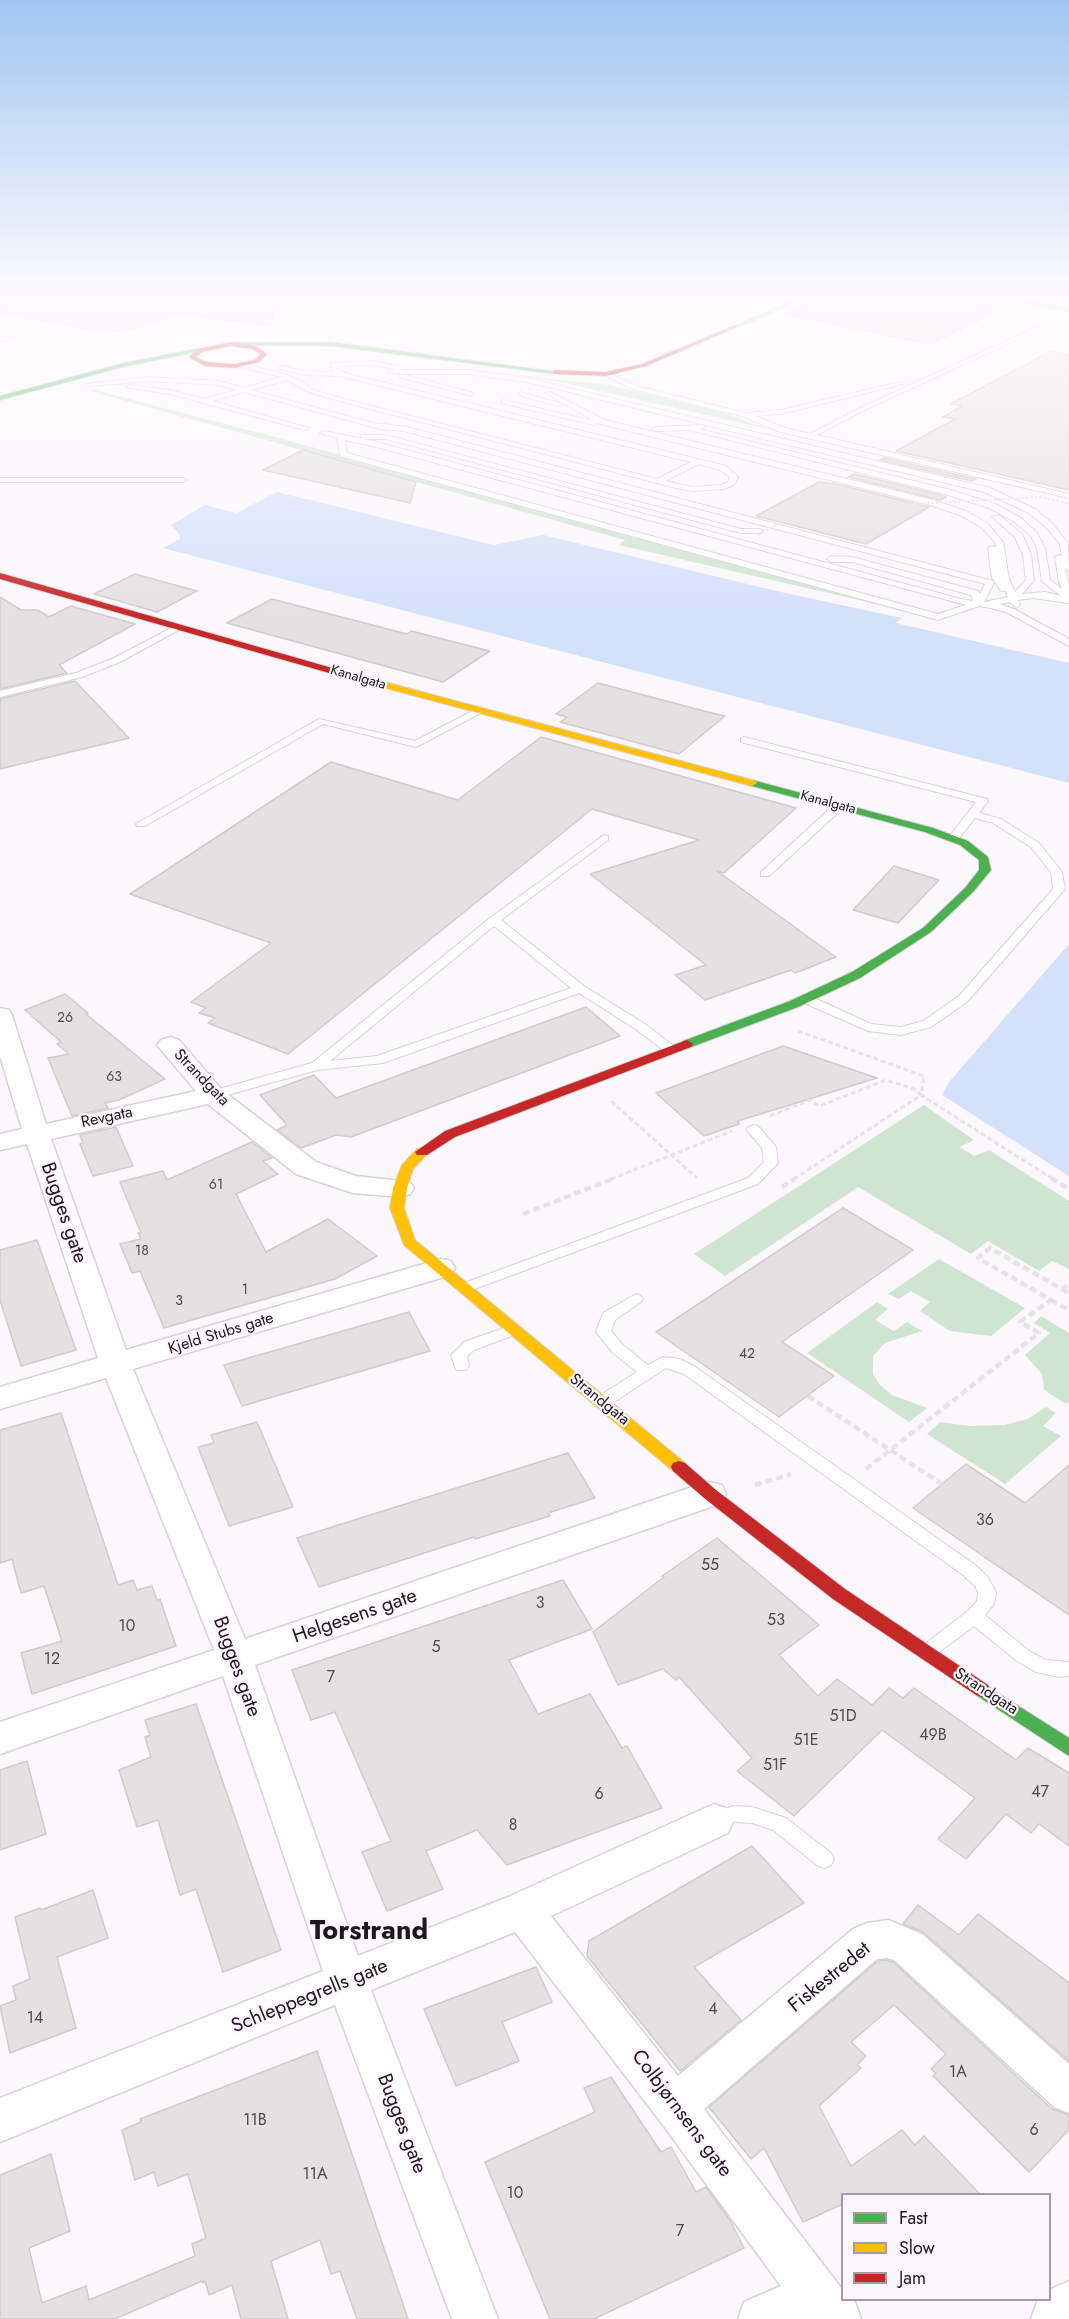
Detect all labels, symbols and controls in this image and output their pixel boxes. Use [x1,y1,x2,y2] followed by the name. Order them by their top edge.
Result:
[328,662,388,694] street label: Kanalgata
[798,788,858,818] street label: Kanalgata
[57,1011,73,1027] house number: 26
[169,1046,233,1110] street label: Strandgata
[106,1070,122,1086] house number: 63
[80,1103,134,1133] street label: Revgata
[35,1159,91,1267] street label: Bugges gate
[209,1178,223,1194] house number: 61
[135,1244,149,1260] house number: 18
[242,1283,248,1299] house number: 1
[175,1294,183,1310] house number: 3
[166,1309,276,1359] street label: Kjeld Stubs gate
[739,1347,755,1363] house number: 42
[565,1370,633,1430] street label: Strandgata
[976,1511,994,1531] house number: 36
[701,1556,719,1576] house number: 55
[290,1585,420,1649] street label: Helgesens gate
[536,1594,544,1614] house number: 3
[767,1611,785,1631] house number: 53
[207,1614,265,1720] street label: Bugges gate
[119,1617,135,1637] house number: 10
[431,1638,441,1658] house number: 5
[44,1650,60,1670] house number: 12
[951,1664,1021,1720] street label: Strandgata
[327,1668,335,1688] house number: 7
[829,1707,857,1727] house number: 51D
[919,1726,947,1746] house number: 49B
[793,1731,819,1751] house number: 51E
[763,1756,787,1776] house number: 51F
[1031,1783,1049,1803] house number: 47
[594,1785,604,1805] house number: 6
[509,1816,517,1836] house number: 8
[310,1916,428,1948] district label: Torstrand
[784,1938,876,2018] street label: Fiskestredet
[228,1955,392,2039] street label: Schleppegrells gate
[708,2000,718,2020] house number: 4
[27,2009,43,2029] house number: 14
[625,2046,737,2182] street label: Colbjørnsens gate
[949,2063,967,2083] house number: 1A
[371,2071,431,2177] street label: Bugges gate
[243,2111,267,2131] house number: 11B
[1029,2121,1039,2141] house number: 6
[303,2165,327,2185] house number: 11A
[507,2184,523,2204] house number: 10
[841,2193,1051,2301] legend
[899,2205,928,2231] text: Fast
[676,2222,684,2242] house number: 7
[899,2235,935,2261] text: Slow
[899,2265,926,2291] text: Jam

